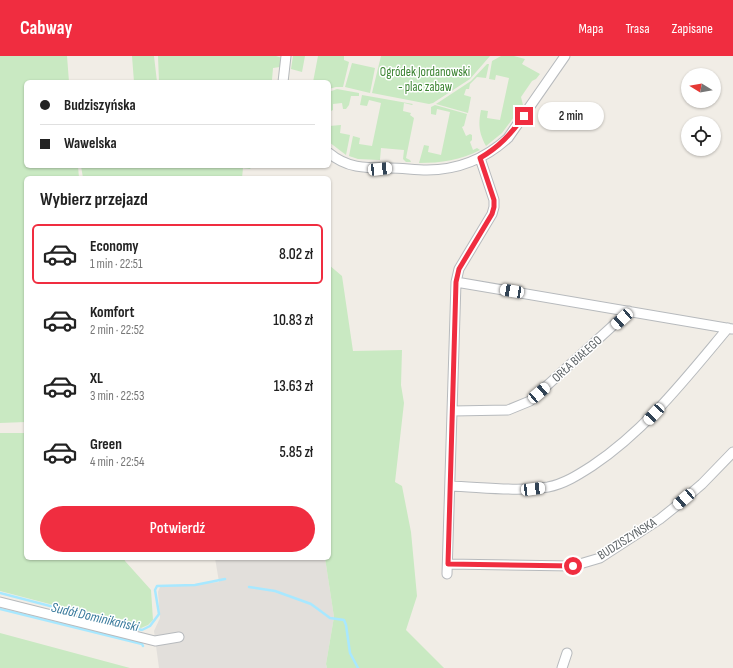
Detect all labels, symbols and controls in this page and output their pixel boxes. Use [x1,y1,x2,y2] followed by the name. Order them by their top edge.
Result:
[20,17,72,40] text: Cabway
[578,20,603,37] text: Mapa
[625,20,650,37] text: Trasa
[672,20,713,37] text: Zapisane
[380,64,470,95] park label: Ogródek Jordanowski - plac zabaw
[681,68,721,108] north arrow
[681,68,721,156] map controls
[64,96,136,115] text: Budziszyńska
[538,102,604,130] callout: 2 min
[515,107,533,125] route end
[559,108,583,124] text: 2 min
[681,116,721,156] button: locate
[64,134,117,153] text: Wawelska
[367,162,393,176] car
[40,189,148,210] text: Wybierz przejazd
[42,236,78,272] icon: car
[90,237,139,256] text: Economy
[279,245,313,264] text: 8.02 zł
[90,256,143,272] text: 1 min · 22:51
[499,283,525,299] car
[42,302,78,338] icon: car
[90,303,134,322] text: Komfort
[609,307,635,331] car
[273,311,313,330] text: 10.83 zł
[90,322,144,338] text: 2 min · 22:52
[549,332,605,386] street label: ORŁA BIAŁEGO
[42,368,78,404] icon: car
[90,369,103,388] text: XL
[274,377,313,396] text: 13.63 zł
[526,381,552,405] car
[90,388,144,404] text: 3 min · 22:53
[641,401,667,427] car
[42,434,78,470] icon: car
[90,435,122,454] text: Green
[279,443,313,462] text: 5.85 zł
[90,454,144,470] text: 4 min · 22:54
[520,482,546,496] car
[671,487,697,511] car
[40,506,315,552] button: Potwierdź
[595,514,660,563] street label: BUDZISZYŃSKA
[564,557,582,575] route start
[50,599,141,635] water label: Sudół Dominikański

